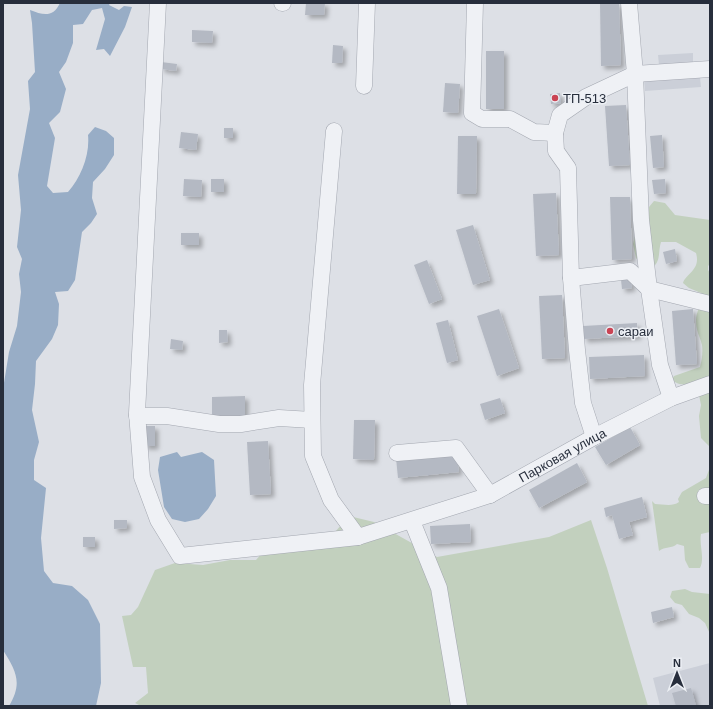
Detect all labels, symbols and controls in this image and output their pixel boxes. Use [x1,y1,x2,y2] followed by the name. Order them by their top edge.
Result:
[563,91,606,106] place label: ТП-513
[550,93,560,103] marker: ТП-513
[618,324,653,339] place label: сараи
[605,326,615,336] marker: сараи
[516,424,609,485] street label: Парковая улица
[657,653,697,693] north arrow
[673,657,681,669] text: N

